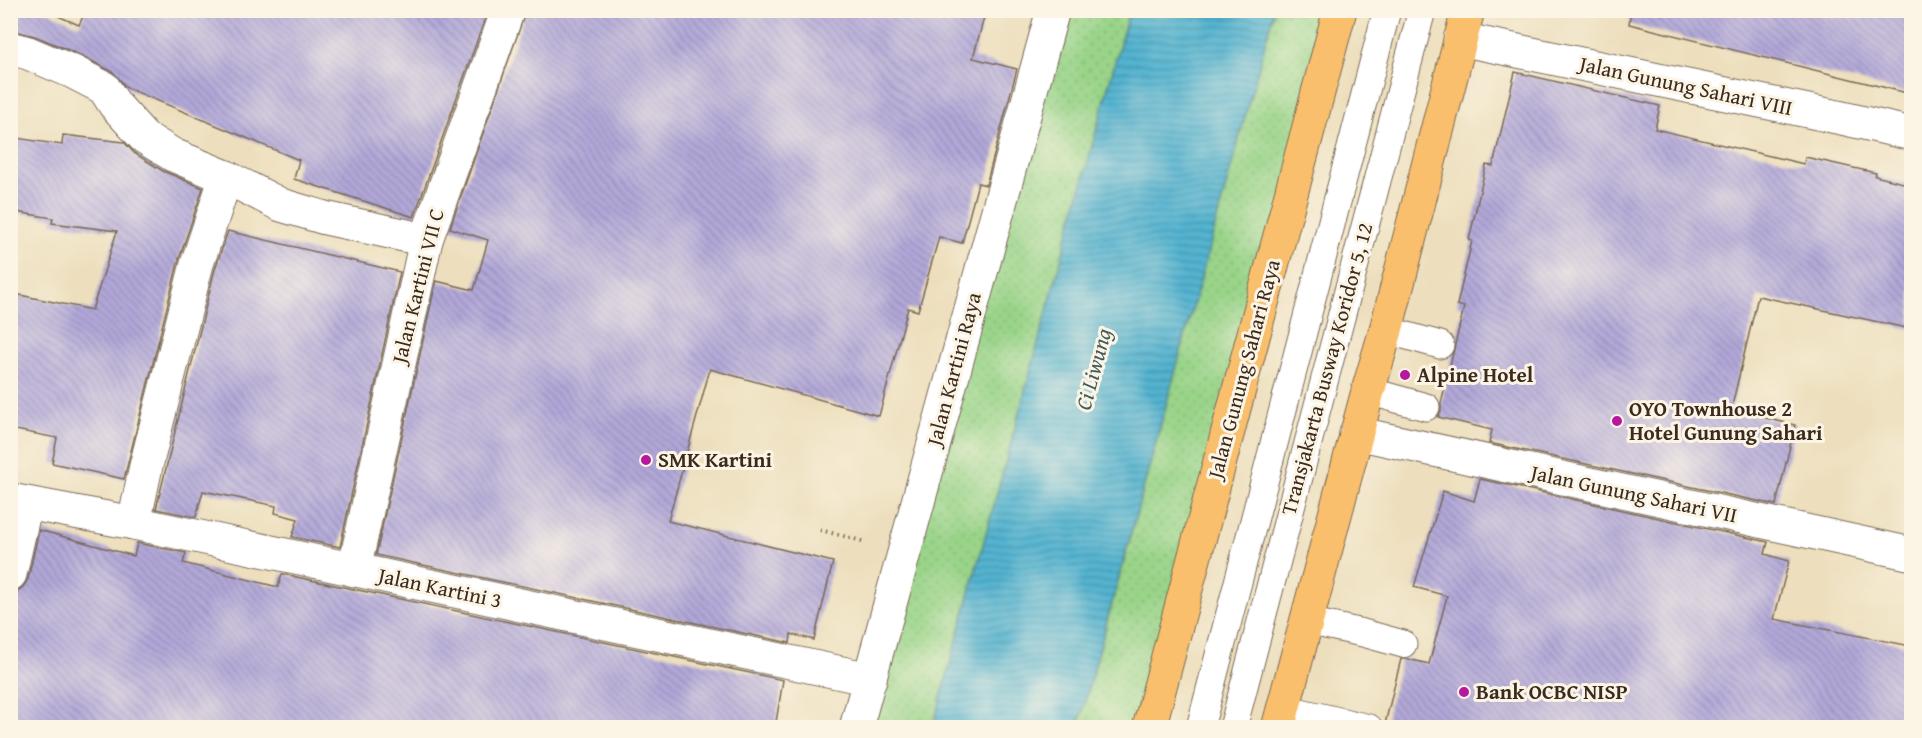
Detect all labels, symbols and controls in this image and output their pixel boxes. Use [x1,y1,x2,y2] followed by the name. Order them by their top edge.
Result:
[1574,47,1795,123] street label: Jalan Gunung Sahari VIII
[383,205,452,369] street label: Jalan Kartini VII C
[1273,219,1380,518] street label: Transjakarta Busway Koridor 5, 12
[1199,256,1288,485] street label: Jalan Gunung Sahari Raya
[917,289,989,452] street label: Jalan Kartini Raya
[1067,325,1119,413] water label: Ci Liwung
[1417,359,1534,390] place label: Alpine Hotel
[1398,368,1412,382] marker: Alpine Hotel
[1629,393,1823,448] place label: OYO Townhouse 2 Hotel Gunung Sahari
[1610,414,1624,428] marker: OYO Townhouse 2 Hotel Gunung Sahari
[658,444,773,475] place label: SMK Kartini
[639,453,653,467] marker: SMK Kartini
[1525,456,1740,531] street label: Jalan Gunung Sahari VII
[373,559,505,616] street label: Jalan Kartini 3
[1476,676,1628,707] place label: Bank OCBC NISP
[1457,685,1471,699] marker: Bank OCBC NISP

